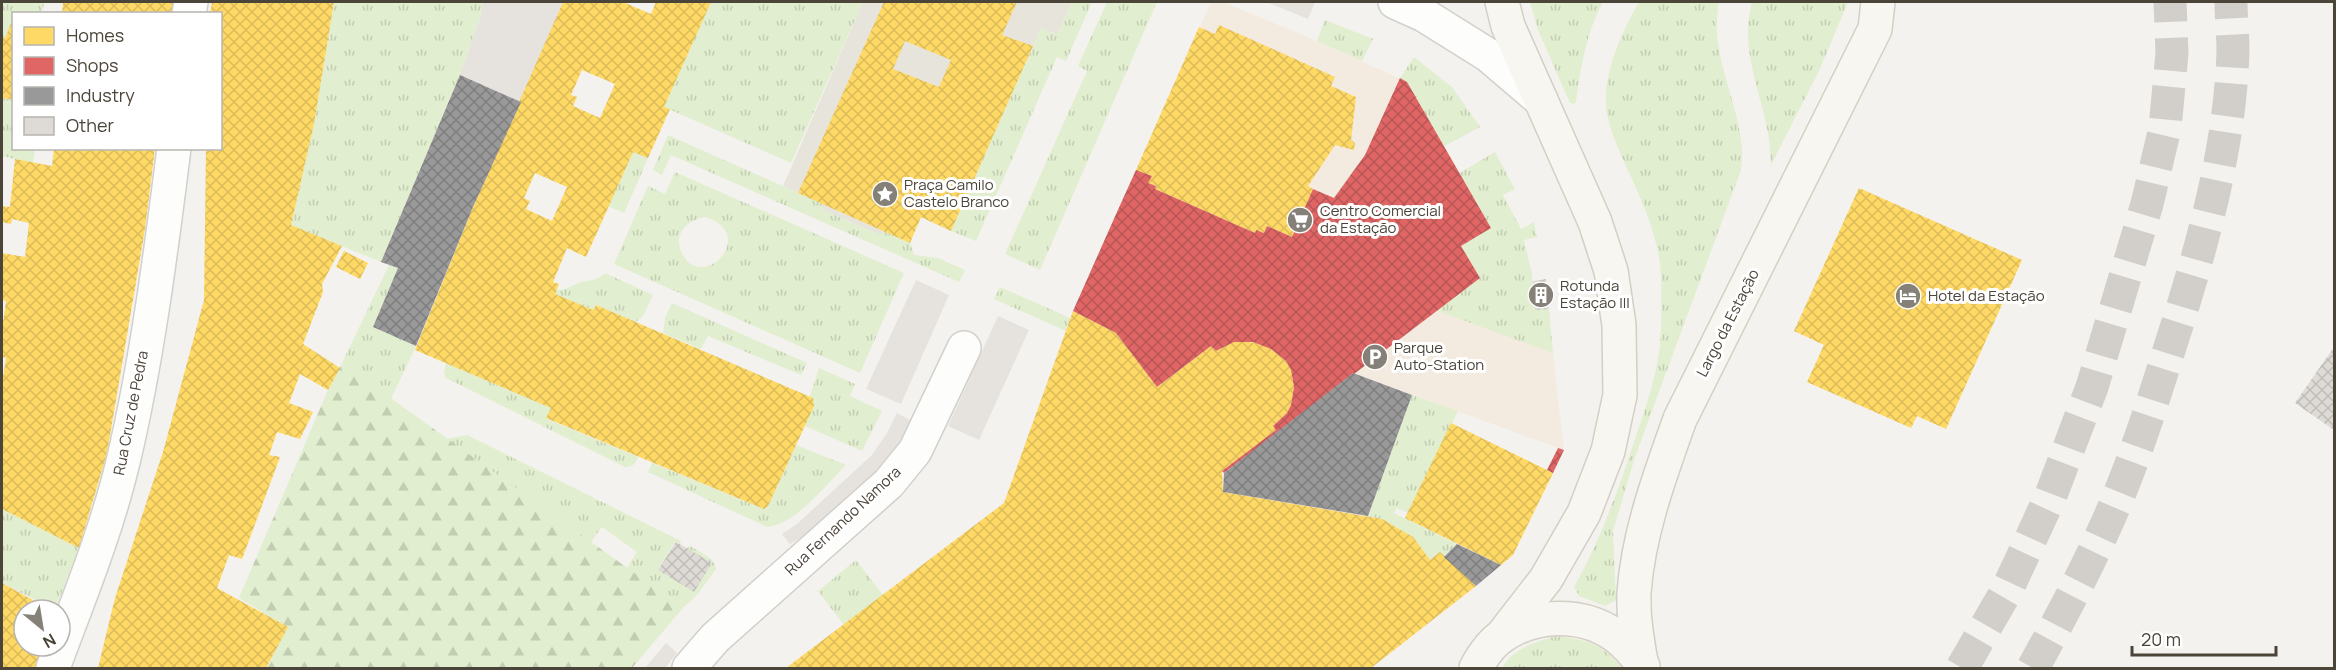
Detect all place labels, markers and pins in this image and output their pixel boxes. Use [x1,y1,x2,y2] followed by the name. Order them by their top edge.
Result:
[904,174,1009,212] place label: Praça Camilo Castelo Branco
[870,179,900,209] place icon: Praça Camilo Castelo Branco
[1320,200,1441,238] place label: Centro Comercial da Estação
[1285,205,1315,235] supermarket icon: Centro Comercial da Estação
[1560,275,1630,313] place label: Rotunda Estação III
[1526,280,1556,310] building icon: Rotunda Estação III
[1893,281,1923,311] hotel icon: Hotel da Estação
[1928,285,2045,306] place label: Hotel da Estação
[1394,337,1484,375] place label: Parque Auto-Station
[1360,342,1390,372] parking icon: Parque Auto-Station

